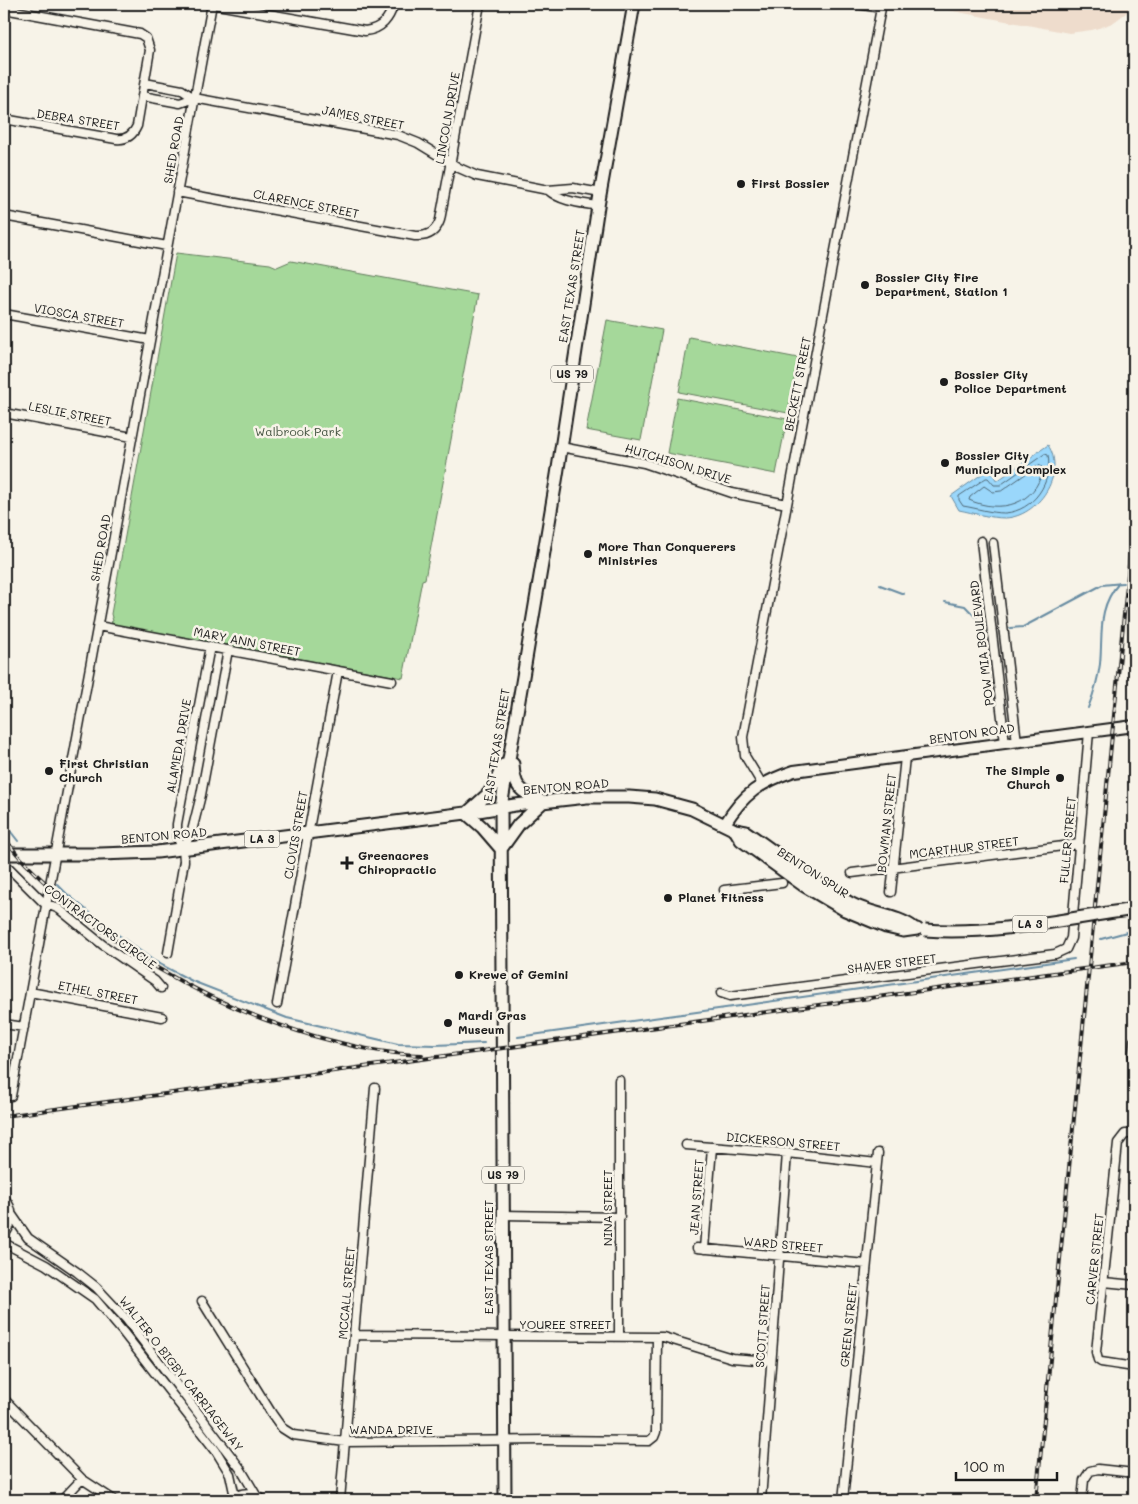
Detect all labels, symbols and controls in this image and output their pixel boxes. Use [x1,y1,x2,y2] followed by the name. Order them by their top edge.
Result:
[431,70,463,165] street label: LINCOLN DRIVE
[321,101,406,133] street label: JAMES STREET
[35,105,121,134] street label: DEBRA STREET
[159,115,187,185] street label: SHED ROAD
[751,175,830,191] place label: First Bossier
[735,178,747,190] marker: First Bossier
[252,185,361,221] street label: CLARENCE STREET
[554,228,588,344] street label: EAST TEXAS STREET
[875,269,1008,299] place label: Bossier City Fire Department, Station 1
[859,279,871,291] marker: Bossier City Fire Department, Station 1
[33,299,126,331] street label: VIOSCA STREET
[780,335,814,432] street label: BECKETT STREET
[551,366,593,382] road number: US 79
[954,366,1067,396] place label: Bossier City Police Department
[938,376,950,388] marker: Bossier City Police Department
[28,397,113,429] street label: LESLIE STREET
[255,423,341,439] park label: Walbrook Park
[623,439,734,487] street label: HUTCHISON DRIVE
[955,447,1066,477] place label: Bossier City Municipal Complex
[939,457,951,469] marker: Bossier City Municipal Complex
[86,513,114,583] street label: SHED ROAD
[598,538,736,568] place label: More Than Conquerers Ministries
[582,548,594,560] marker: More Than Conquerers Ministries
[965,579,997,707] street label: POW MIA BOULEVARD
[192,623,302,659] street label: MARY ANN STREET
[479,687,513,803] street label: EAST TEXAS STREET
[162,697,194,794] street label: ALAMEDA DRIVE
[928,719,1015,747] street label: BENTON ROAD
[59,755,149,785] place label: First Christian Church
[985,762,1050,792] place label: The Simple Church
[43,765,55,777] marker: First Christian Church
[873,772,899,873] street label: BOWMAN STREET
[1054,772,1066,784] marker: The Simple Church
[522,774,609,798] street label: BENTON ROAD
[279,789,311,880] street label: CLOVIS STREET
[1055,795,1079,884] street label: FULLER STREET
[120,823,207,847] street label: BENTON ROAD
[244,831,280,848] road number: LA 3
[908,832,1020,862] street label: MCARTHUR STREET
[775,843,852,901] street label: BENTON SPUR
[358,847,436,877] place label: Greenacres Chiropractic
[340,856,354,870] marker: Greenacres Chiropractic
[41,880,160,972] street label: CONTRACTORS CIRCLE
[678,889,764,905] place label: Planet Fitness
[662,892,674,904] marker: Planet Fitness
[1012,916,1048,932] road number: LA 3
[846,950,938,976] street label: SHAVER STREET
[469,966,569,982] place label: Krewe of Gemini
[453,969,465,981] marker: Krewe of Gemini
[57,976,140,1008] street label: ETHEL STREET
[458,1007,526,1037] place label: Mardi Gras Museum
[442,1017,454,1029] marker: Mardi Gras Museum
[725,1128,841,1154] street label: DICKERSON STREET
[685,1158,707,1235] street label: JEAN STREET
[482,1166,524,1184] road number: US 79
[599,1169,615,1246] street label: NINA STREET
[480,1199,496,1314] street label: EAST TEXAS STREET
[1081,1212,1107,1306] street label: CARVER STREET
[742,1233,824,1255] street label: WARD STREET
[334,1246,358,1340] street label: MCCALL STREET
[836,1282,860,1368] street label: GREEN STREET
[751,1283,773,1368] street label: SCOTT STREET
[116,1293,247,1454] street label: WALTER O BIGBY CARRIAGEWAY
[519,1316,611,1332] street label: YOUREE STREET
[349,1421,433,1437] street label: WANDA DRIVE
[956,1449,1057,1481] scale bar
[963,1456,1005,1476] text: 100 m

